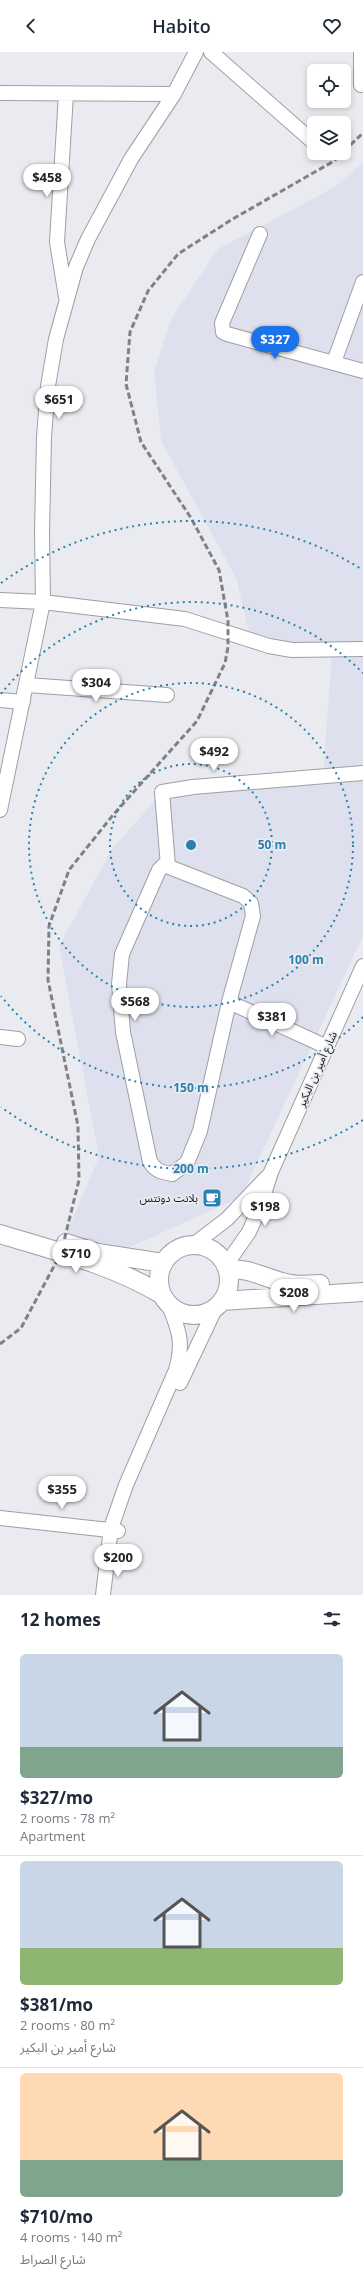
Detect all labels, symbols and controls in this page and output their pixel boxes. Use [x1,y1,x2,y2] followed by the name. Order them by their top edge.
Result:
[152,14,211,38] text: Habito
[20,15,42,37] icon: back
[321,15,343,37] icon: heart
[307,64,351,160] map controls
[307,64,351,108] button: locate
[307,116,351,160] button: layers
[23,164,71,198] pin: $458
[32,168,62,186] text: $458
[251,326,299,360] pin: $327
[260,330,290,348] text: $327
[35,386,83,420] pin: $651
[44,390,74,408] text: $651
[72,669,120,703] pin: $304
[81,673,111,691] text: $304
[190,738,238,772] pin: $492
[199,742,229,760] text: $492
[258,836,286,853] text: 50 m
[184,838,198,852] centre of rings
[288,951,324,968] text: 100 m
[111,988,159,1022] pin: $568
[120,992,150,1010] text: $568
[248,1003,296,1037] pin: $381
[257,1007,287,1025] text: $381
[293,1028,341,1110] street label: شارع أمير بن البكير
[173,1079,209,1096] text: 150 m
[173,1160,209,1177] text: 200 m
[201,1187,223,1209] cafe icon: بلانت دونتس
[139,1190,198,1205] place label: بلانت دونتس
[241,1193,289,1227] pin: $198
[250,1197,280,1215] text: $198
[52,1240,100,1274] pin: $710
[61,1244,91,1262] text: $710
[270,1279,318,1313] pin: $208
[279,1283,309,1301] text: $208
[38,1476,86,1510] pin: $355
[47,1480,77,1498] text: $355
[94,1544,142,1578] pin: $200
[103,1548,133,1566] text: $200
[20,1608,101,1631] text: 12 homes
[321,1608,343,1630] icon: filters
[146,1680,218,1752] icon: home
[20,1786,93,1809] text: $327/mo
[20,1809,115,1827] text: 2 rooms · 78 m²
[20,1827,85,1845] text: Apartment
[146,1887,218,1959] icon: home
[20,1993,93,2016] text: $381/mo
[20,2016,115,2034] text: 2 rooms · 80 m²
[20,2038,116,2056] text: شارع أمير بن البكير
[146,2099,218,2171] icon: home
[20,2205,93,2228] text: $710/mo
[20,2228,122,2246] text: 4 rooms · 140 m²
[20,2250,86,2268] text: شارع الصراط

